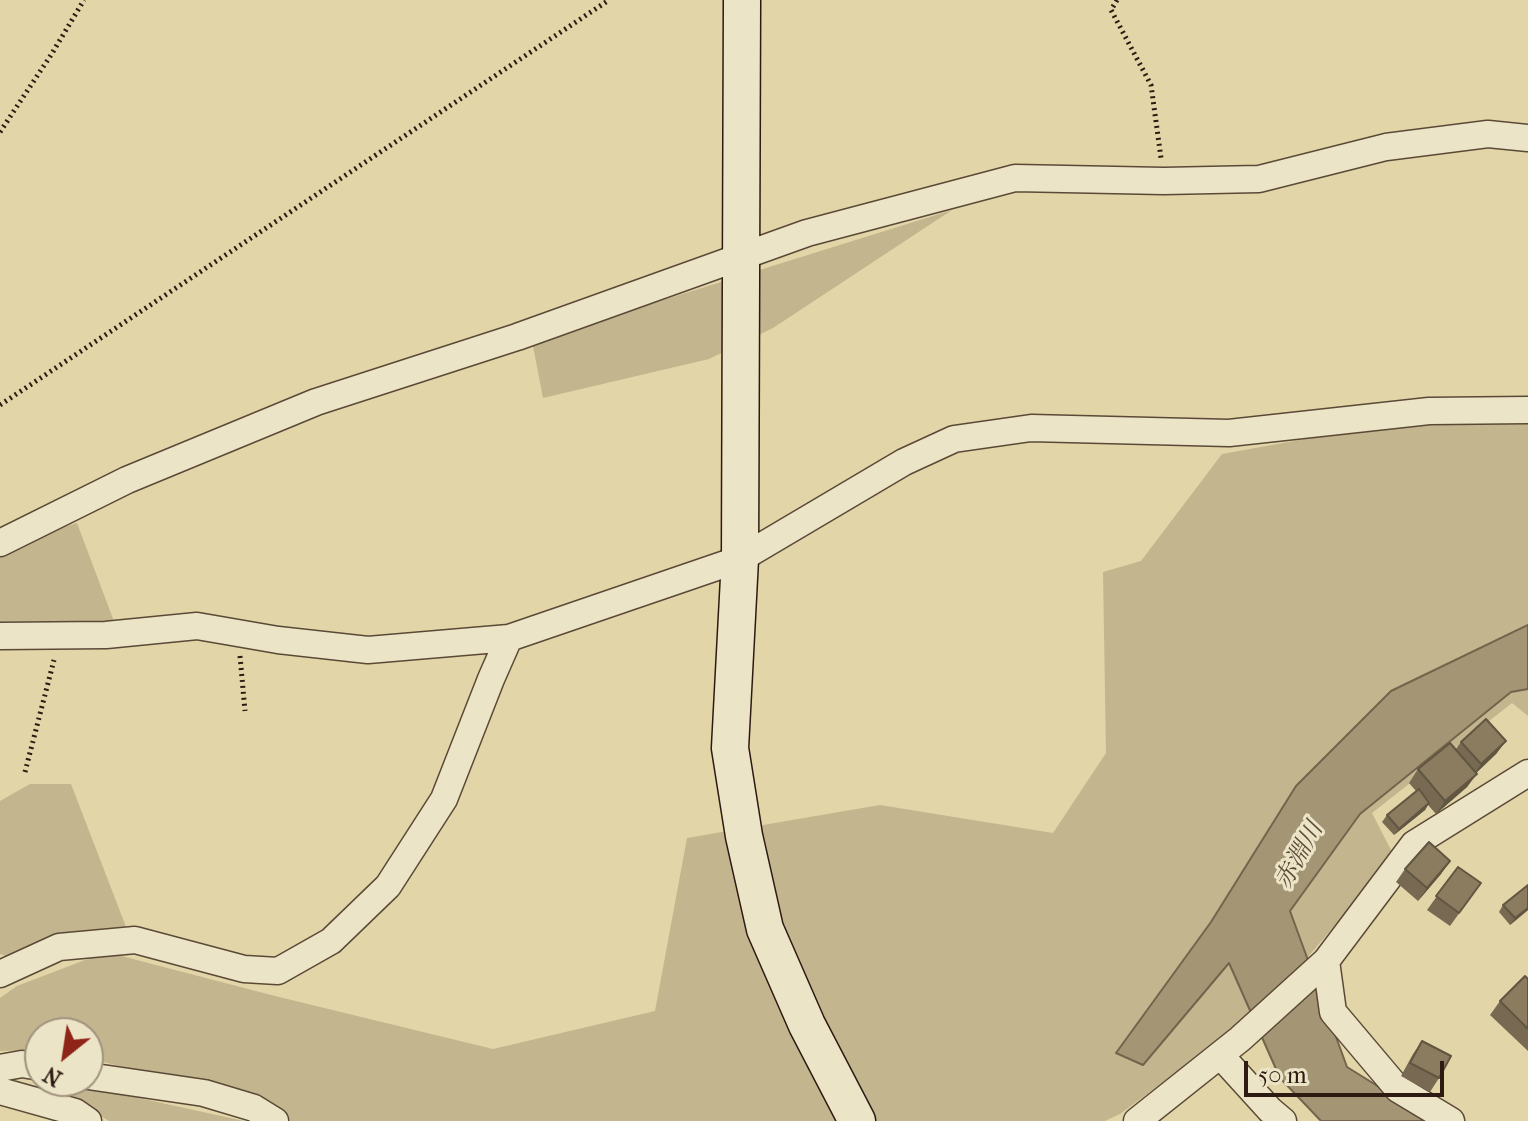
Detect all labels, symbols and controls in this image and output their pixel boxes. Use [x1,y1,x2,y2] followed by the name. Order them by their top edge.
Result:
[1270,818,1330,894] water label: 赤淵川
[24,1017,104,1097] north arrow
[1248,1045,1448,1095] scale bar
[39,1061,67,1091] text: N
[1258,1061,1307,1089] text: 50 m

